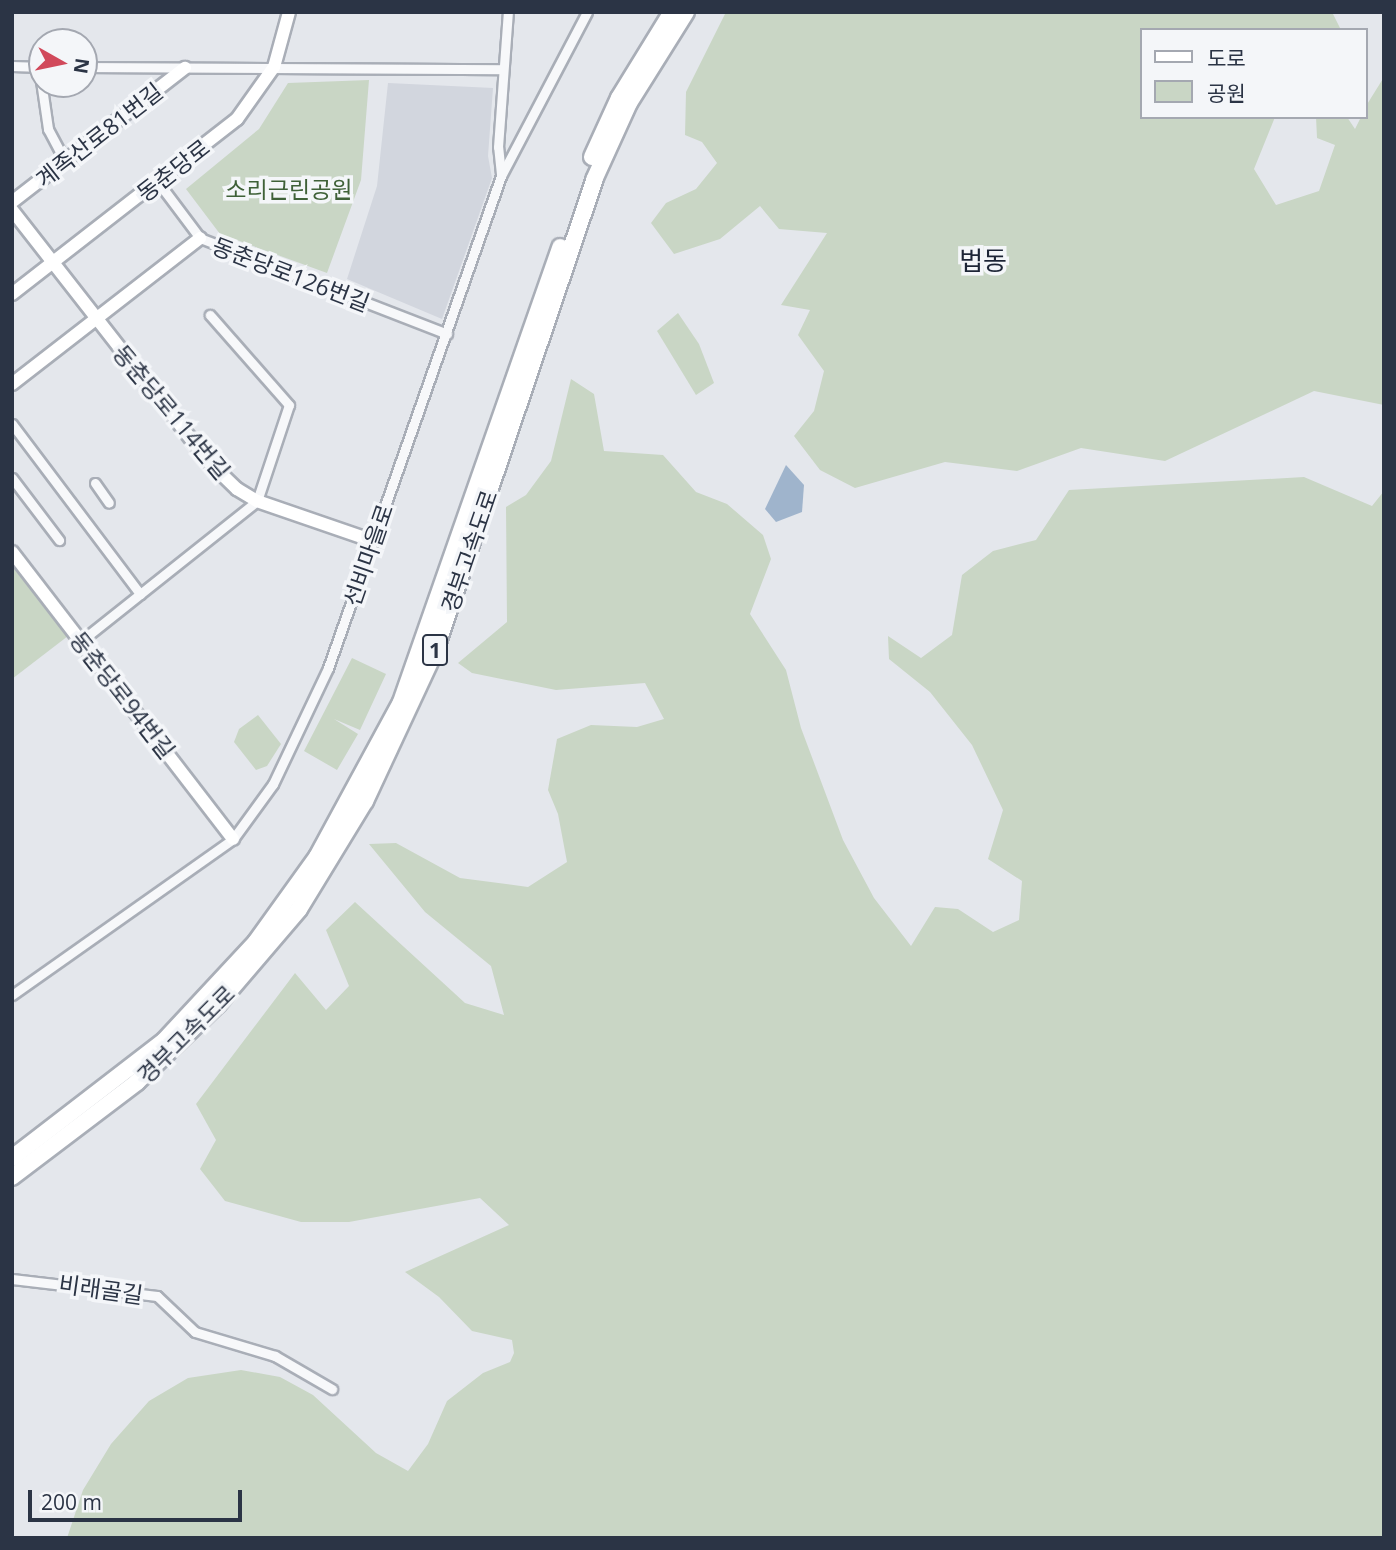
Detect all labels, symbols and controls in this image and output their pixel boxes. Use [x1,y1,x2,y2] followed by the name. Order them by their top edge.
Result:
[28,28,98,98] north arrow
[1140,28,1368,119] legend
[1207,44,1246,72] text: 도로
[68,56,96,76] text: N
[30,77,168,193] street label: 계족산로81번길
[1207,79,1246,107] text: 공원
[131,133,215,207] street label: 동춘당로
[226,175,352,203] park label: 소리근린공원
[208,231,374,317] street label: 동춘당로126번길
[959,245,1007,277] district label: 법동
[108,339,236,485] street label: 동춘당로114번길
[435,486,503,616] street label: 경부고속도로
[338,500,398,610] street label: 선비마을로
[65,626,181,764] street label: 동춘당로94번길
[421,632,449,668] road number: 1
[131,979,241,1089] street label: 경부고속도로
[57,1269,145,1309] street label: 비래골길
[32,1476,245,1520] scale bar
[41,1488,102,1516] text: 200 m

